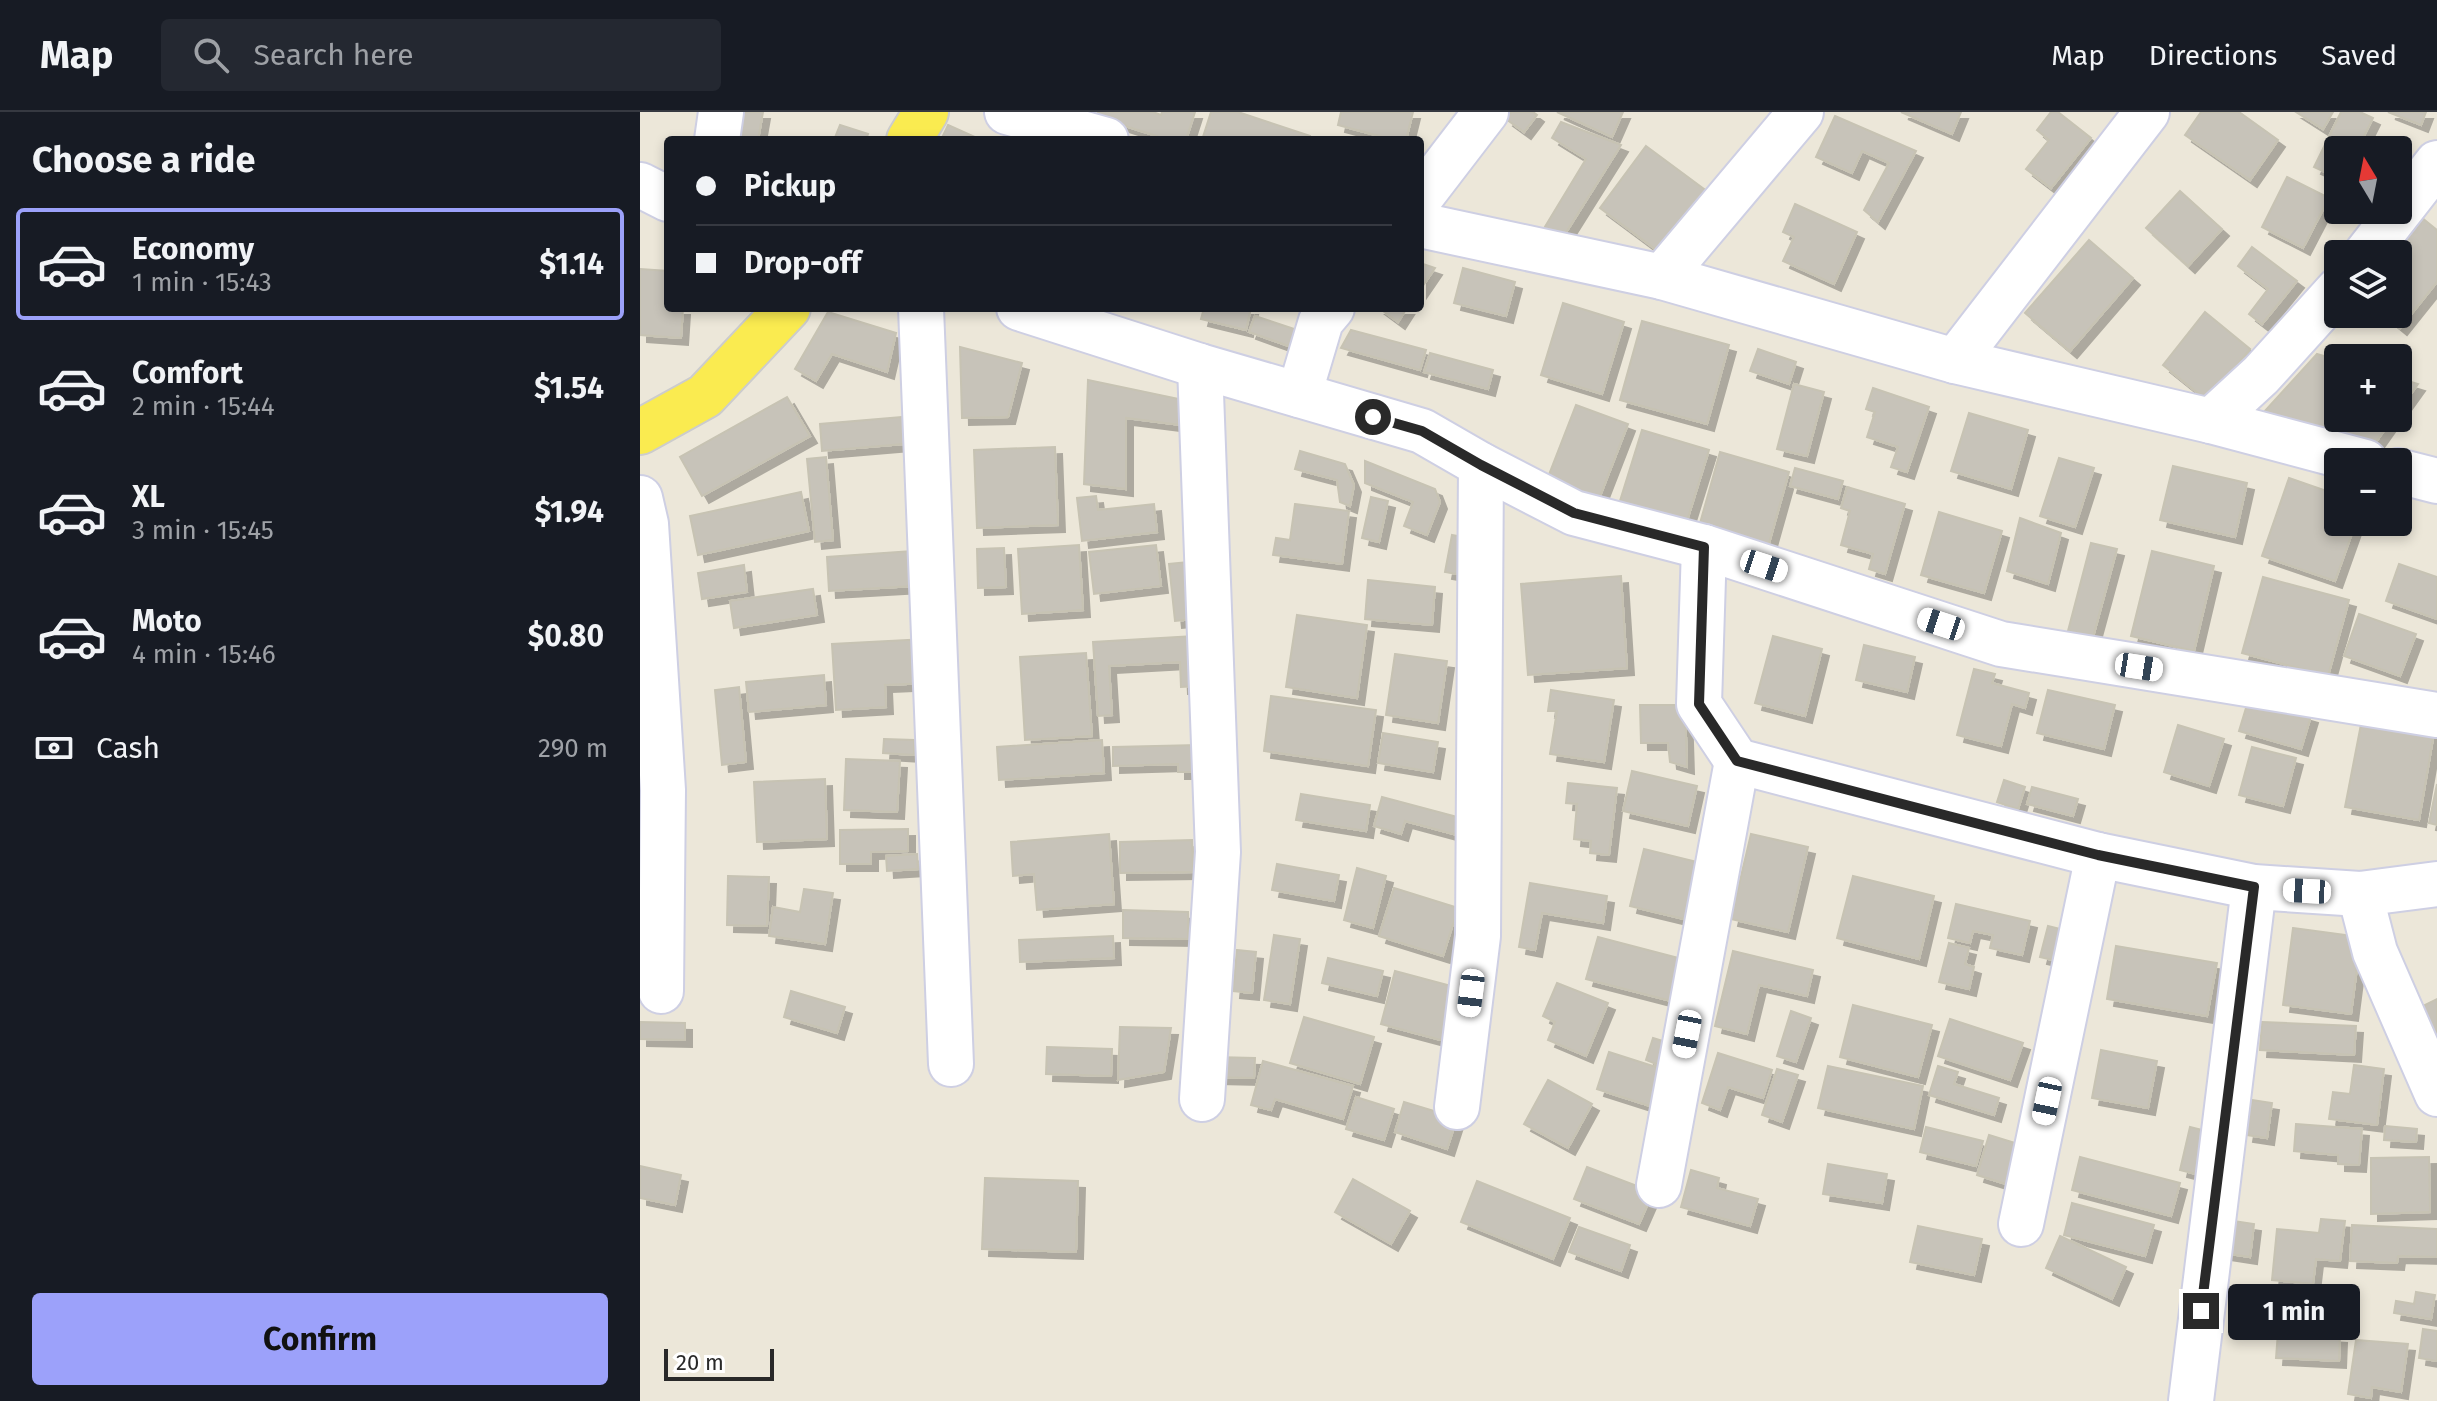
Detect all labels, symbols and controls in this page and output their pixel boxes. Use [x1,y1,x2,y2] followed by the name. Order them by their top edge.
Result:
[161,19,721,91] search box
[40,32,113,78] text: Map
[189,33,233,77] icon: search
[253,37,414,73] text: Search here
[2051,39,2105,72] text: Map
[2149,39,2277,72] text: Directions
[2321,39,2397,72] text: Saved
[2324,136,2412,224] north arrow
[2324,136,2412,536] map controls
[32,138,255,182] text: Choose a ride
[744,168,836,204] text: Pickup
[36,228,108,300] icon: car
[132,231,254,267] text: Economy
[2324,240,2412,328] button: layers
[744,245,861,281] text: Drop-off
[540,246,604,282] text: $1.14
[132,267,272,298] text: 1 min · 15:43
[2324,344,2412,432] button: +
[36,352,108,424] icon: car
[132,355,243,391] text: Comfort
[534,370,604,406] text: $1.54
[132,391,275,422] text: 2 min · 15:44
[1355,399,1391,435] route start
[2324,448,2412,536] button: −
[36,476,108,548] icon: car
[132,479,165,515] text: XL
[535,494,604,530] text: $1.94
[132,515,274,546] text: 3 min · 15:45
[1737,547,1791,585] car
[36,600,108,672] icon: car
[132,603,202,639] text: Moto
[1914,605,1968,643] car
[528,618,604,654] text: $0.80
[132,639,276,670] text: 4 min · 15:46
[2113,651,2165,683] car
[32,726,76,770] icon: cash
[96,730,160,766] text: Cash
[538,733,608,764] text: 290 m
[2282,878,2332,904] car
[1456,968,1486,1018] car
[1671,1008,1703,1060] car
[2030,1075,2064,1127] car
[2229,1283,2361,1339] callout: 1 min
[32,1293,608,1385] button: Confirm
[2183,1293,2219,1329] route end
[2263,1296,2325,1327] text: 1 min
[664,1345,774,1381] scale bar
[676,1349,724,1376] text: 20 m

